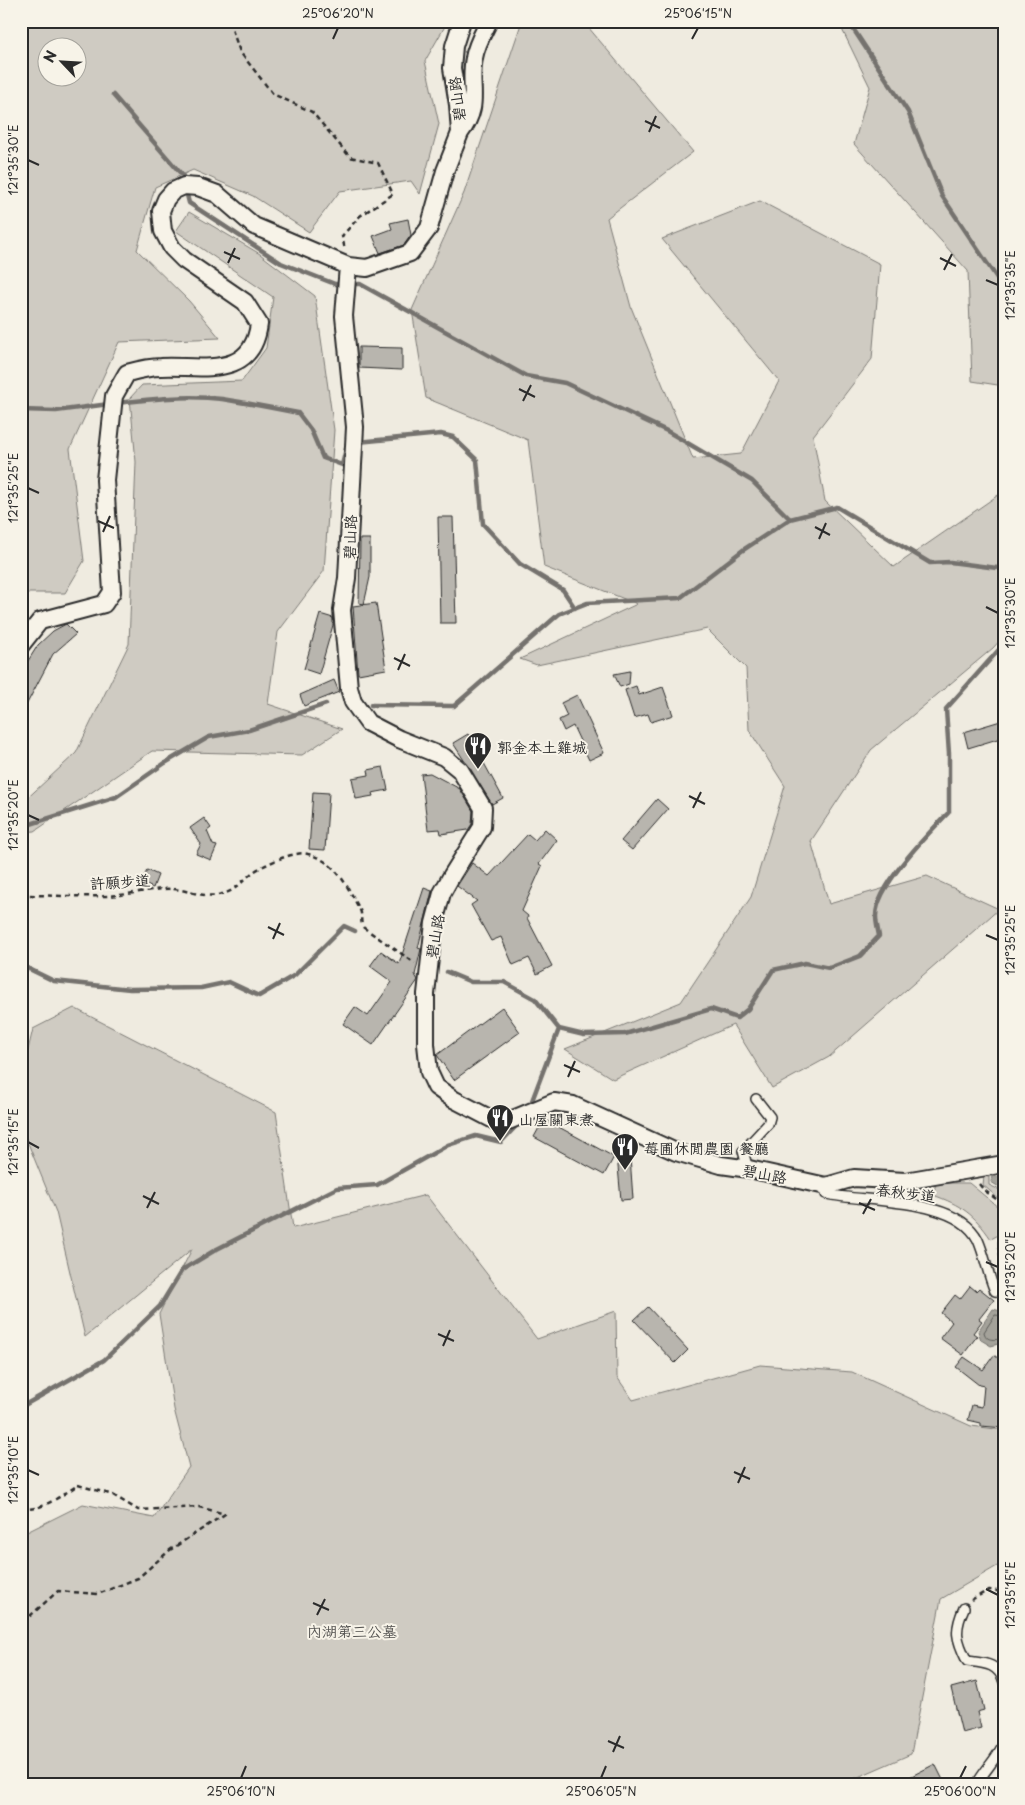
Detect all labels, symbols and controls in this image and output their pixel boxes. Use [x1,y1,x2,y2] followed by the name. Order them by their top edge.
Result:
[302,4,374,22] text: 25°06'20"N
[664,4,732,22] text: 25°06'15"N
[38,38,88,88] north arrow
[38,47,62,66] text: N
[442,75,470,123] street label: 碧山路
[4,124,22,196] text: 121°35'30"E
[1001,250,1019,320] text: 121°35'35"E
[4,453,22,523] text: 121°35'25"E
[337,514,361,560] street label: 碧山路
[1001,577,1019,649] text: 121°35'30"E
[463,731,493,770] restaurant icon: 郭金本土雞城
[497,735,587,758] place label: 郭金本土雞城
[4,779,22,851] text: 121°35'20"E
[89,867,151,895] street label: 許願步道
[1001,905,1019,975] text: 121°35'25"E
[419,912,449,960] street label: 碧山路
[485,1103,515,1142] restaurant icon: 山屋關東煮
[519,1107,594,1130] place label: 山屋關東煮
[4,1108,22,1176] text: 121°35'15"E
[610,1132,640,1171] restaurant icon: 莓圃休閒農園 餐廳
[644,1136,769,1159] place label: 莓圃休閒農園 餐廳
[741,1157,789,1189] street label: 碧山路
[875,1177,937,1207] street label: 春秋步道
[1001,1231,1019,1303] text: 121°35'20"E
[4,1436,22,1504] text: 121°35'10"E
[1001,1561,1019,1629] text: 121°35'15"E
[307,1619,397,1642] park label: 內湖第三公墓
[207,1782,275,1800] text: 25°06'10"N
[565,1782,637,1800] text: 25°06'05"N
[924,1782,996,1800] text: 25°06'00"N

